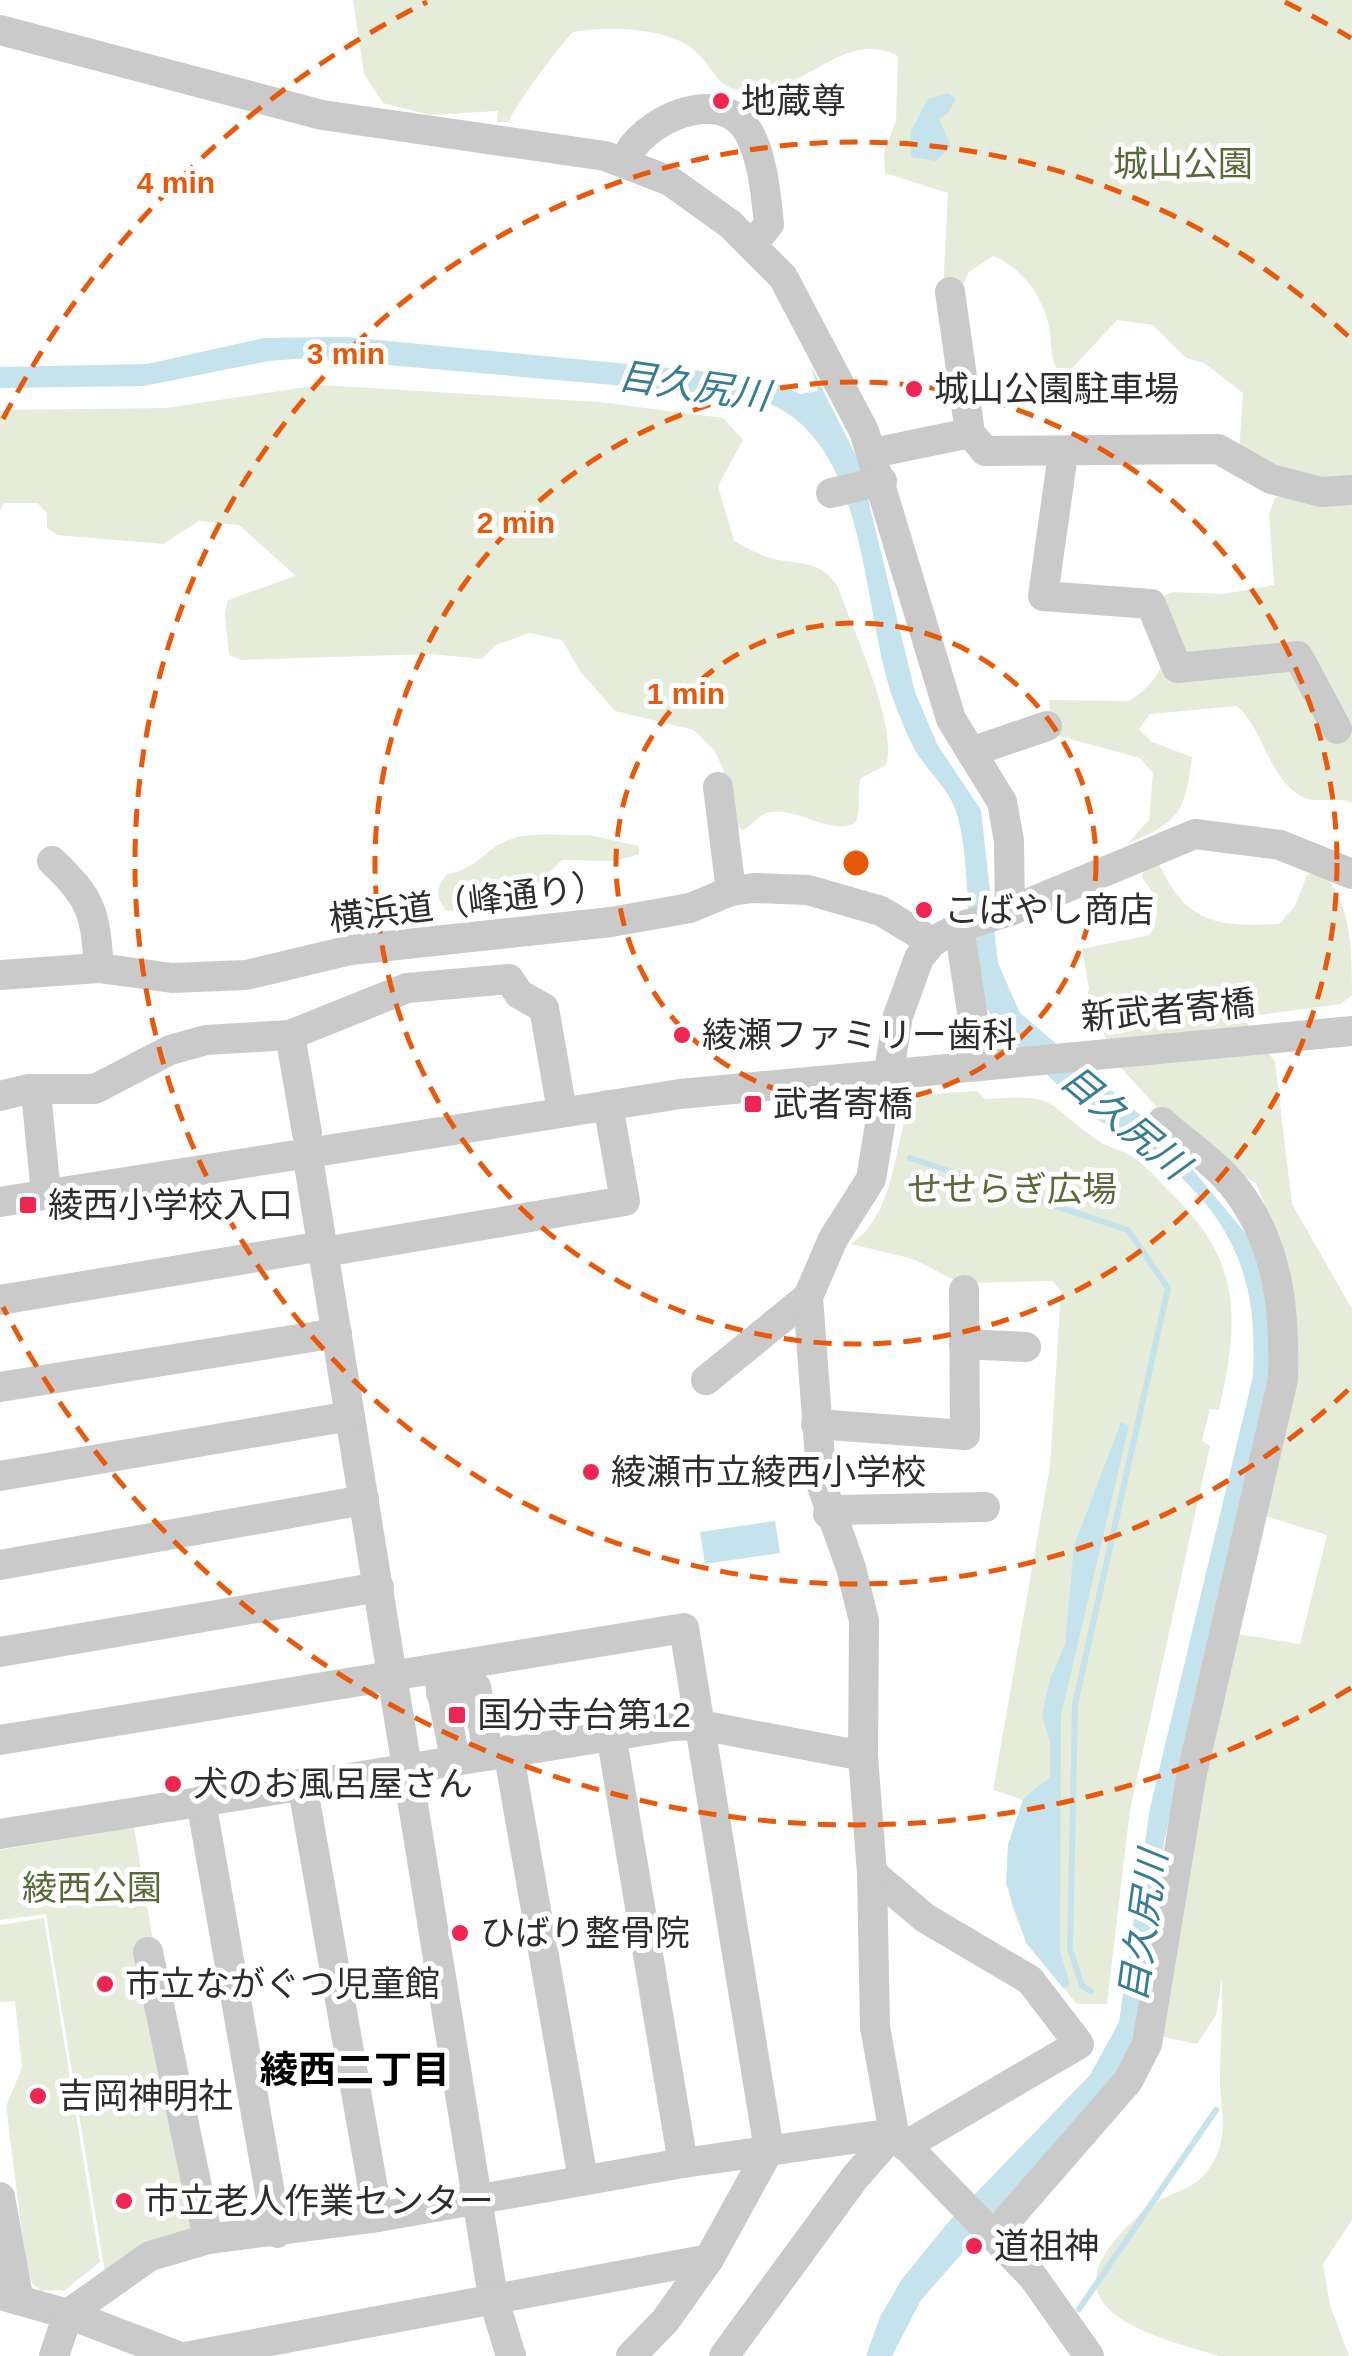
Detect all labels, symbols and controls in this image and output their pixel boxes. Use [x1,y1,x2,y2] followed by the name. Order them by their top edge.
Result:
[741,81,846,120] place label: 地蔵尊
[710,90,732,112] marker: 地蔵尊
[1113,144,1253,183] park label: 城山公園
[137,166,215,199] text: 4 min
[307,337,385,370] text: 3 min
[616,355,776,418] water label: 目久尻川
[934,369,1179,408] place label: 城山公園駐車場
[903,378,925,400] marker: 城山公園駐車場
[477,506,555,539] text: 2 min
[647,677,725,710] text: 1 min
[838,845,874,881] centre of rings
[327,865,609,938] street label: 横浜道（峰通り）
[944,890,1154,929] place label: こばやし商店
[913,899,935,921] marker: こばやし商店
[1079,982,1257,1037] street label: 新武者寄橋
[702,1015,1017,1054] place label: 綾瀬ファミリー歯科
[671,1024,693,1046] marker: 綾瀬ファミリー歯科
[1053,1057,1200,1190] water label: 目久尻川
[773,1084,913,1123] place label: 武者寄橋
[742,1093,764,1115] marker: 武者寄橋
[907,1169,1117,1208] park label: せせらぎ広場
[48,1185,293,1224] place label: 綾西小学校入口
[17,1194,39,1216] marker: 綾西小学校入口
[611,1452,926,1491] place label: 綾瀬市立綾西小学校
[580,1461,602,1483] marker: 綾瀬市立綾西小学校
[477,1695,691,1734] place label: 国分寺台第12
[446,1704,468,1726] marker: 国分寺台第12
[193,1764,473,1803] place label: 犬のお風呂屋さん
[162,1773,184,1795] marker: 犬のお風呂屋さん
[1112,1844,1175,2004] water label: 目久尻川
[22,1868,162,1907] park label: 綾西公園
[480,1913,690,1952] place label: ひばり整骨院
[449,1922,471,1944] marker: ひばり整骨院
[125,1964,440,2003] place label: 市立ながぐつ児童館
[94,1973,116,1995] marker: 市立ながぐつ児童館
[260,2049,450,2091] district label: 綾西二丁目
[58,2076,233,2115] place label: 吉岡神明社
[27,2085,49,2107] marker: 吉岡神明社
[144,2181,494,2220] place label: 市立老人作業センター
[113,2190,135,2212] marker: 市立老人作業センター
[994,2226,1099,2265] place label: 道祖神
[963,2235,985,2257] marker: 道祖神

